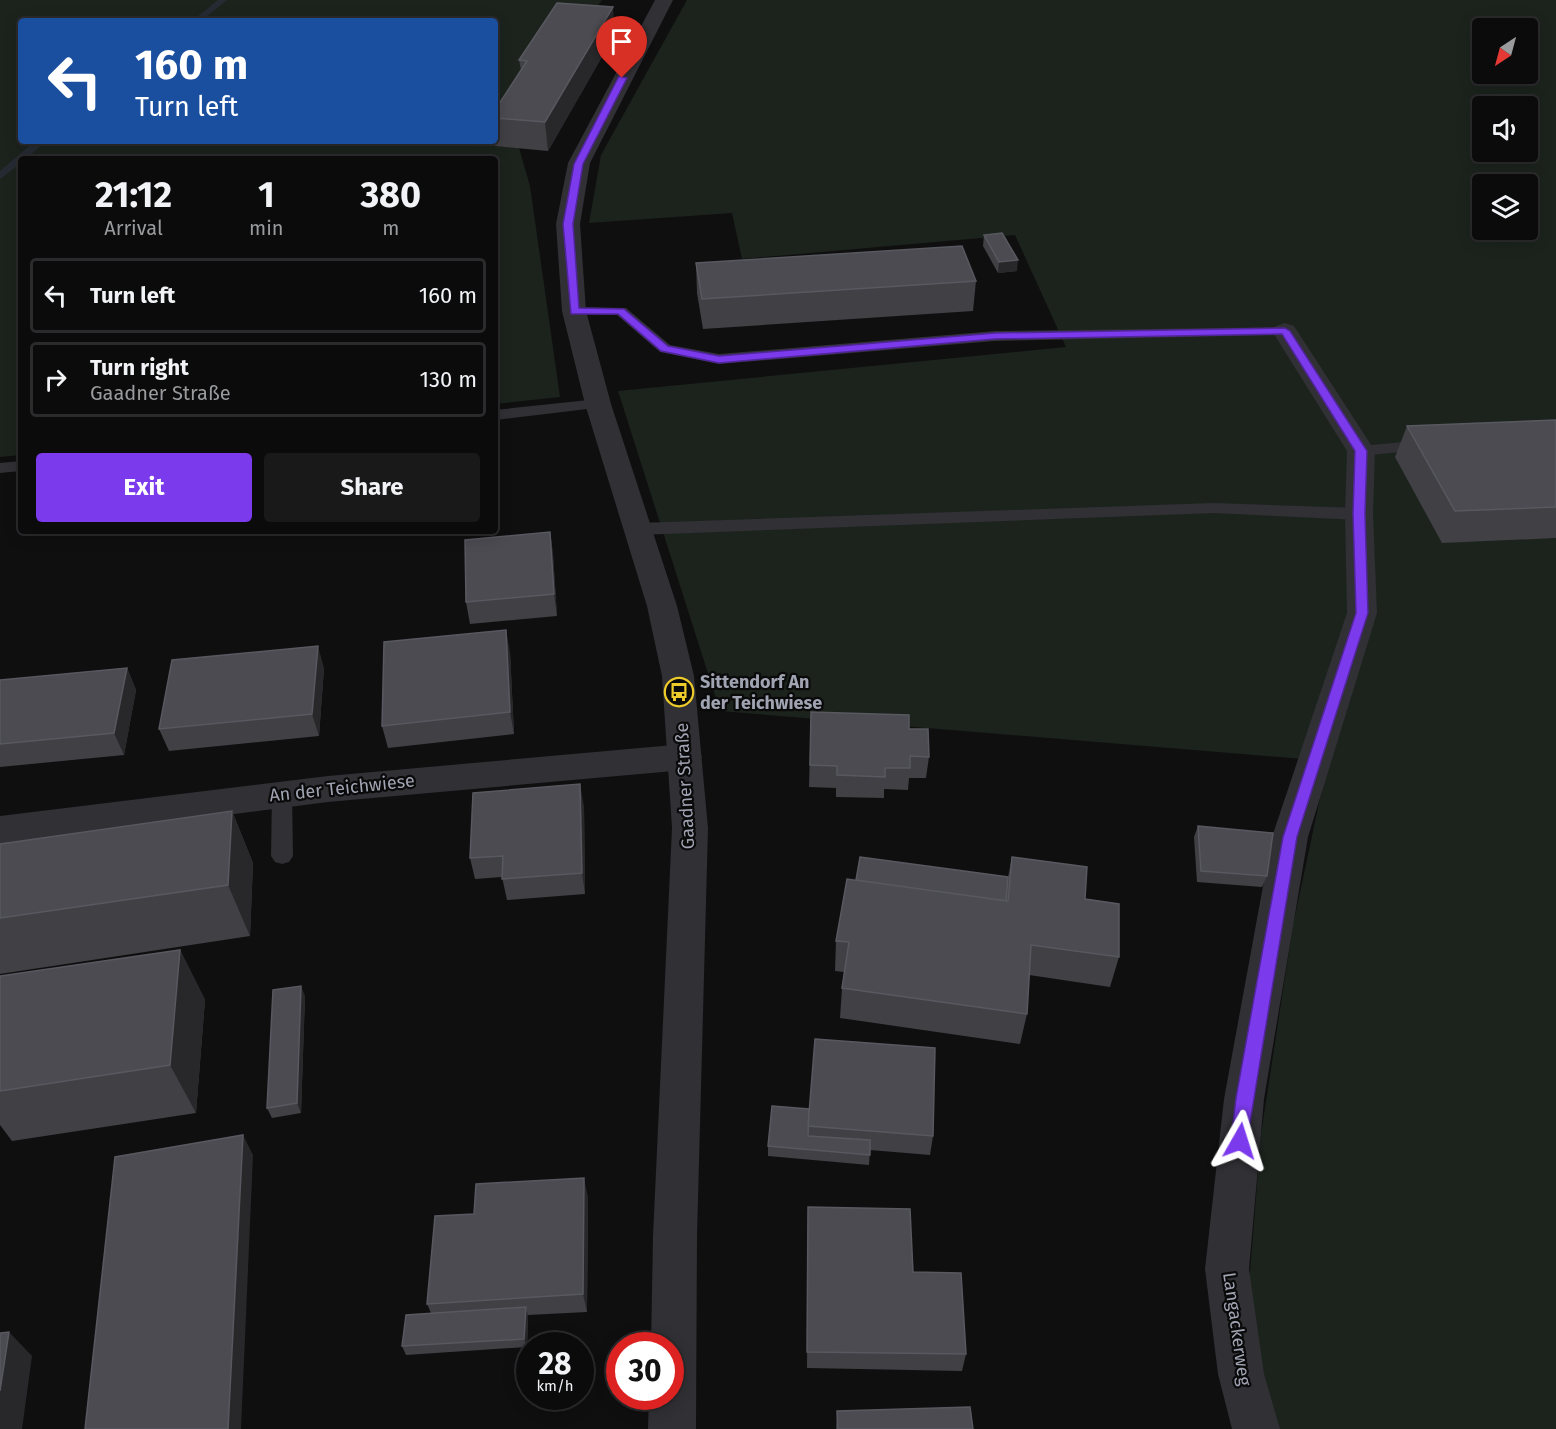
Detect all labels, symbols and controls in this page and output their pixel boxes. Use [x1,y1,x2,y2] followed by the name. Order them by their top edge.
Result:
[596,16,647,78] pin
[1472,18,1538,84] north arrow
[1472,18,1538,240] map controls
[605,25,638,58] icon: arrive
[135,40,248,90] text: 160 m
[36,42,114,120] icon: left
[135,91,238,123] text: Turn left
[1472,96,1538,162] button: sound
[95,173,172,217] text: 21:12
[258,173,275,217] text: 1
[360,173,421,217] text: 380
[1472,174,1538,240] button: layers
[104,216,163,240] text: Arrival
[249,216,284,240] text: min
[382,216,399,240] text: m
[39,279,72,312] icon: left
[90,282,175,309] text: Turn left
[419,282,477,309] text: 160 m
[90,354,189,381] text: Turn right
[39,363,72,396] icon: right
[420,366,477,393] text: 130 m
[90,381,231,405] text: Gaadner Straße
[36,453,252,522] button: Exit
[264,453,480,522] button: Share
[700,671,822,714] place label: Sittendorf An der Teichwiese
[663,676,695,708] bus stop icon: Sittendorf An der Teichwiese
[671,722,699,850] street label: Gaadner Straße
[268,769,416,807] street label: An der Teichwiese
[1208,1109,1272,1173] position arrow
[1218,1271,1256,1388] street label: Langackerweg
[606,1332,684,1410] speed limit sign: 30
[539,1346,571,1382] text: 28
[536,1377,574,1395] text: km/h

